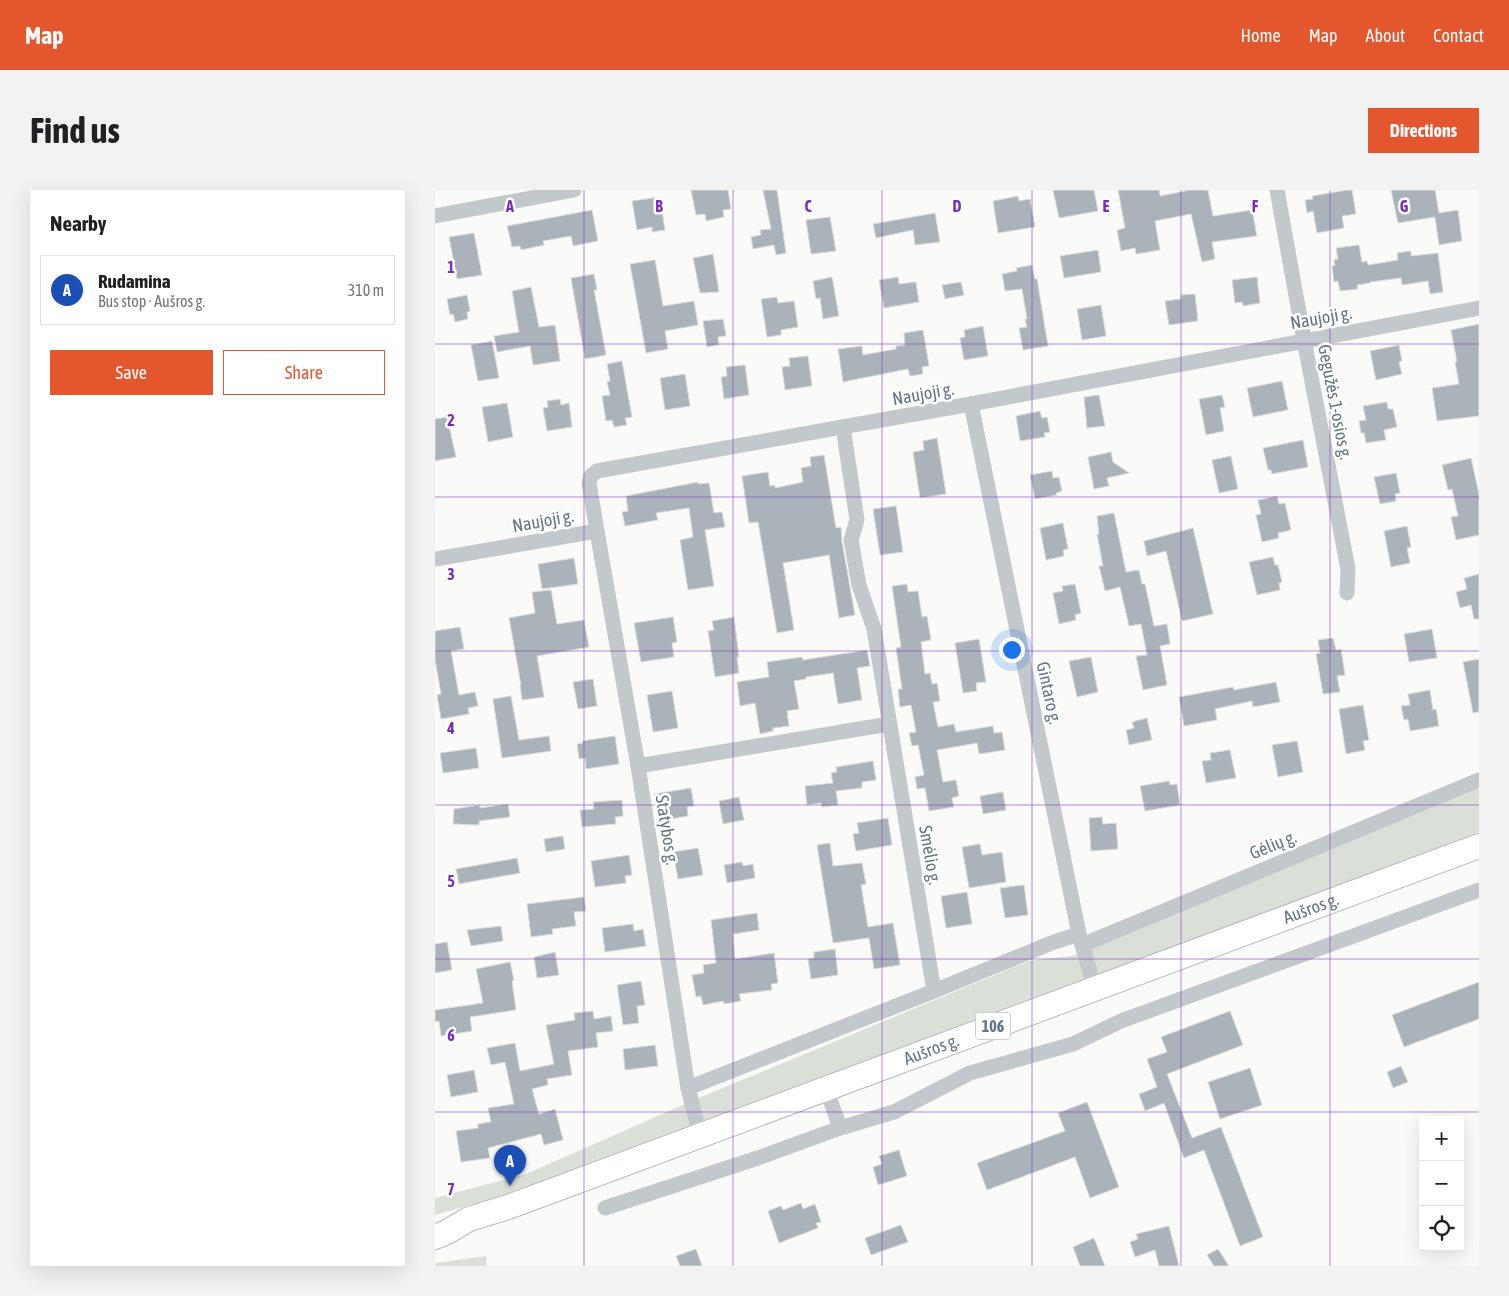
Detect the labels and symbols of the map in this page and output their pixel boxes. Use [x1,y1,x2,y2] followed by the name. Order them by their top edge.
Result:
[505,197,514,215] text: A
[655,197,663,215] text: B
[804,197,812,215] text: C
[953,197,962,215] text: D
[1103,197,1110,215] text: E
[1252,197,1259,215] text: F
[1400,197,1409,215] text: G
[447,258,455,276] text: 1
[1289,302,1353,333] street label: Naujoji g.
[1314,343,1357,461] street label: Gegužės 1-osios g.
[891,378,955,409] street label: Naujoji g.
[447,411,455,429] text: 2
[511,505,575,536] street label: Naujoji g.
[447,565,455,583] text: 3
[999,637,1025,663] your location
[1033,660,1066,726] street label: Gintaro g.
[446,719,455,737] text: 4
[652,793,683,866] street label: Statybos g.
[915,824,946,886] street label: Smėlio g.
[1246,826,1299,863] street label: Gėlių g.
[447,872,455,890] text: 5
[1280,888,1341,928] street label: Aušros g.
[975,1012,1011,1039] road number: 106
[447,1026,455,1044] text: 6
[901,1029,962,1069] street label: Aušros g.
[494,1145,526,1186] pin: A
[447,1180,455,1198] text: 7

